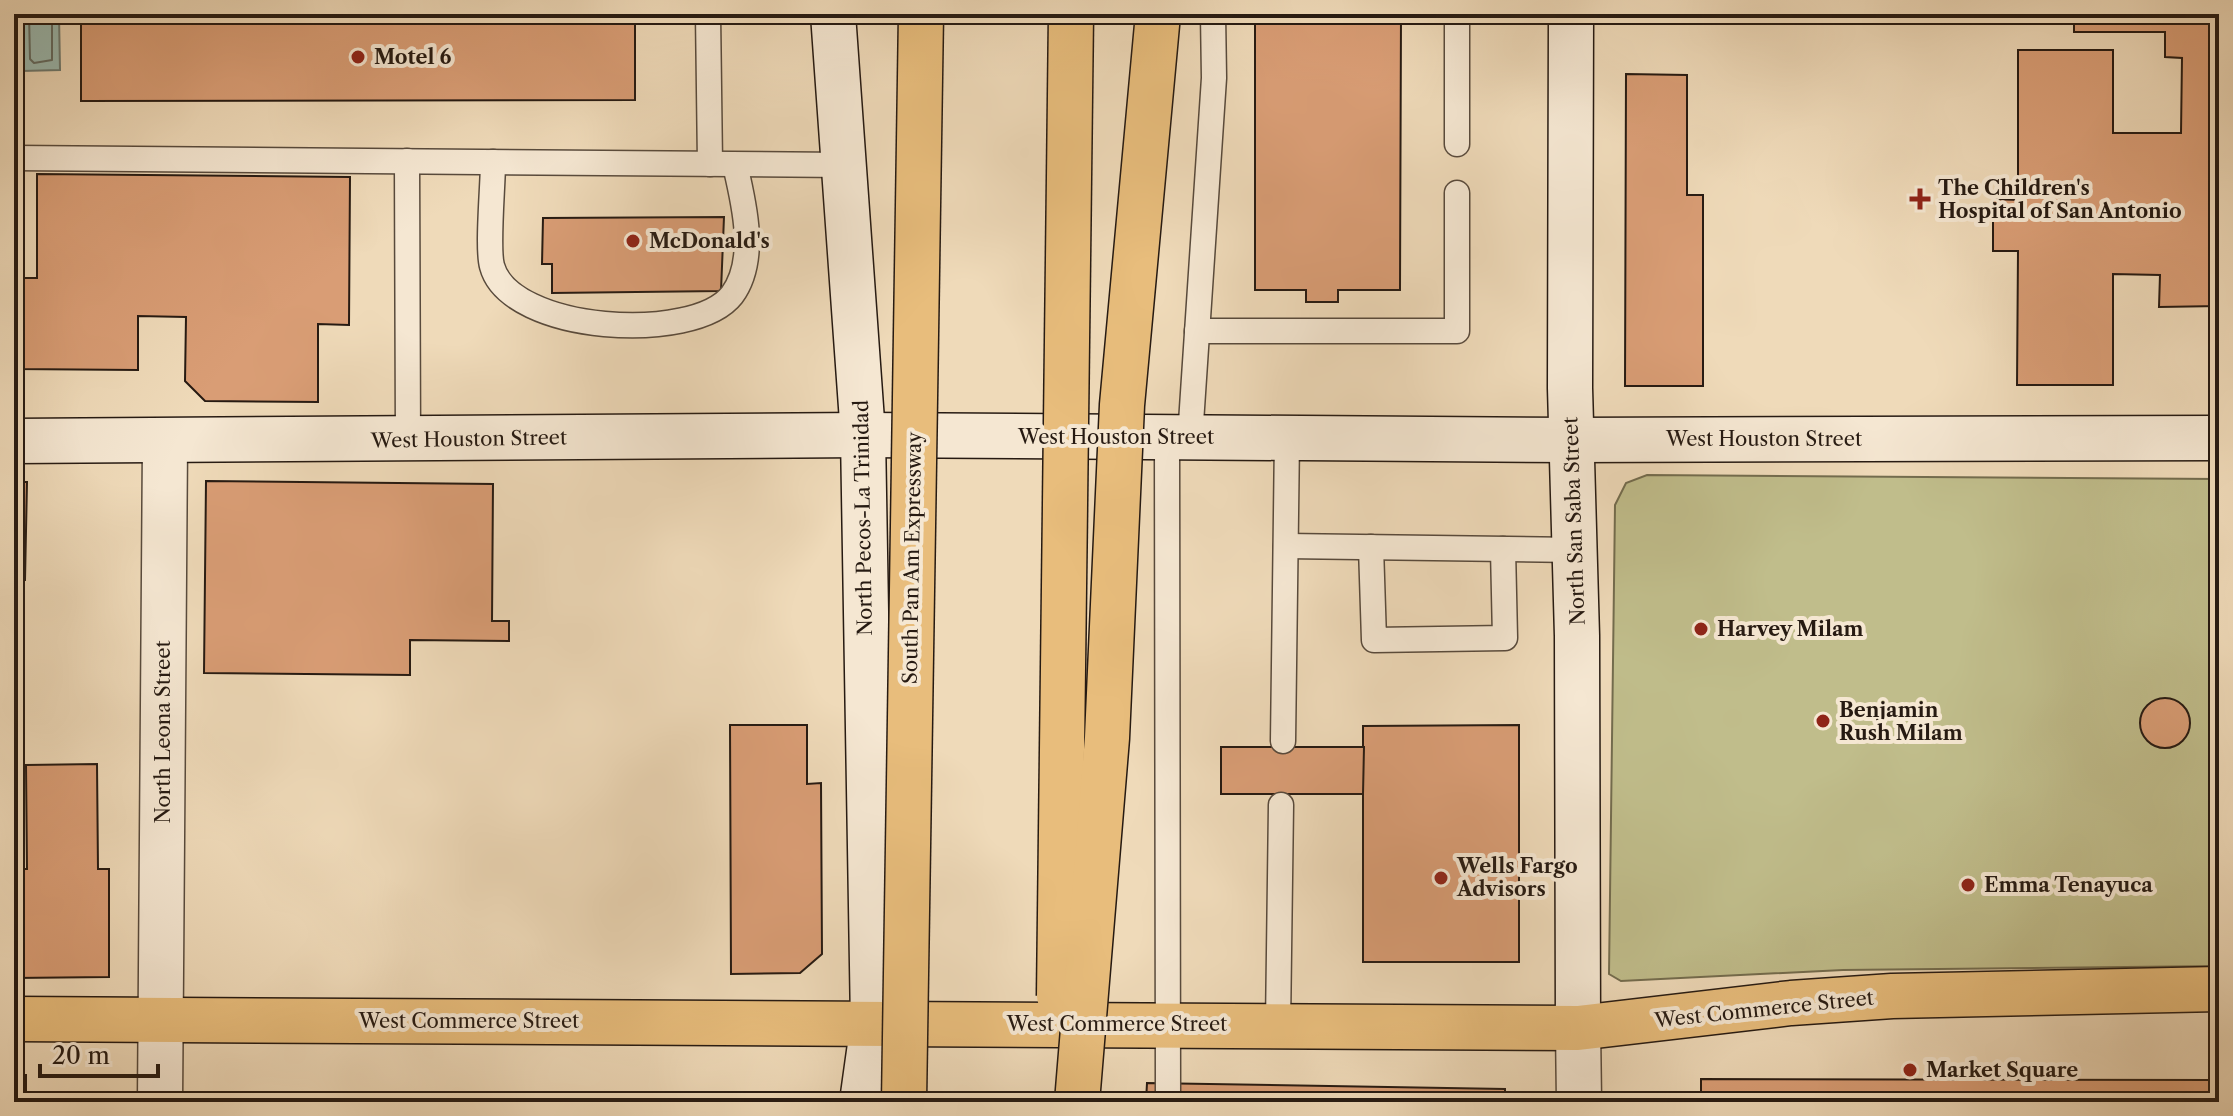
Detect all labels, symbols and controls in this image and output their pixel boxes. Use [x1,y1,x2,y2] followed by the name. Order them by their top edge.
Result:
[374,45,452,69] place label: Motel 6
[349,48,367,66] marker: Motel 6
[1938,176,2182,223] place label: The Children's Hospital of San Antonio
[1909,188,1931,210] marker: The Children's Hospital of San Antonio
[649,229,770,253] place label: McDonald's
[624,232,642,250] marker: McDonald's
[849,400,877,636] street label: North Pecos-La Trinidad
[1558,416,1590,626] street label: North San Saba Street
[370,425,567,453] street label: West Houston Street
[1017,425,1214,449] street label: West Houston Street
[1665,427,1862,451] street label: West Houston Street
[898,431,926,684] street label: South Pan Am Expressway
[1717,617,1864,641] place label: Harvey Milam
[1692,620,1710,638] marker: Harvey Milam
[151,640,175,824] street label: North Leona Street
[1839,698,1963,745] place label: Benjamin Rush Milam
[1814,712,1832,730] marker: Benjamin Rush Milam
[1456,854,1578,901] place label: Wells Fargo Advisors
[1432,869,1450,887] marker: Wells Fargo Advisors
[1984,873,2153,897] place label: Emma Tenayuca
[1959,876,1977,894] marker: Emma Tenayuca
[1652,986,1875,1033] street label: West Commerce Street
[358,1009,579,1033] street label: West Commerce Street
[1006,1012,1227,1036] street label: West Commerce Street
[40,1028,158,1078] scale bar
[52,1041,110,1070] text: 20 m
[1926,1058,2078,1082] place label: Market Square
[1901,1061,1919,1079] marker: Market Square

